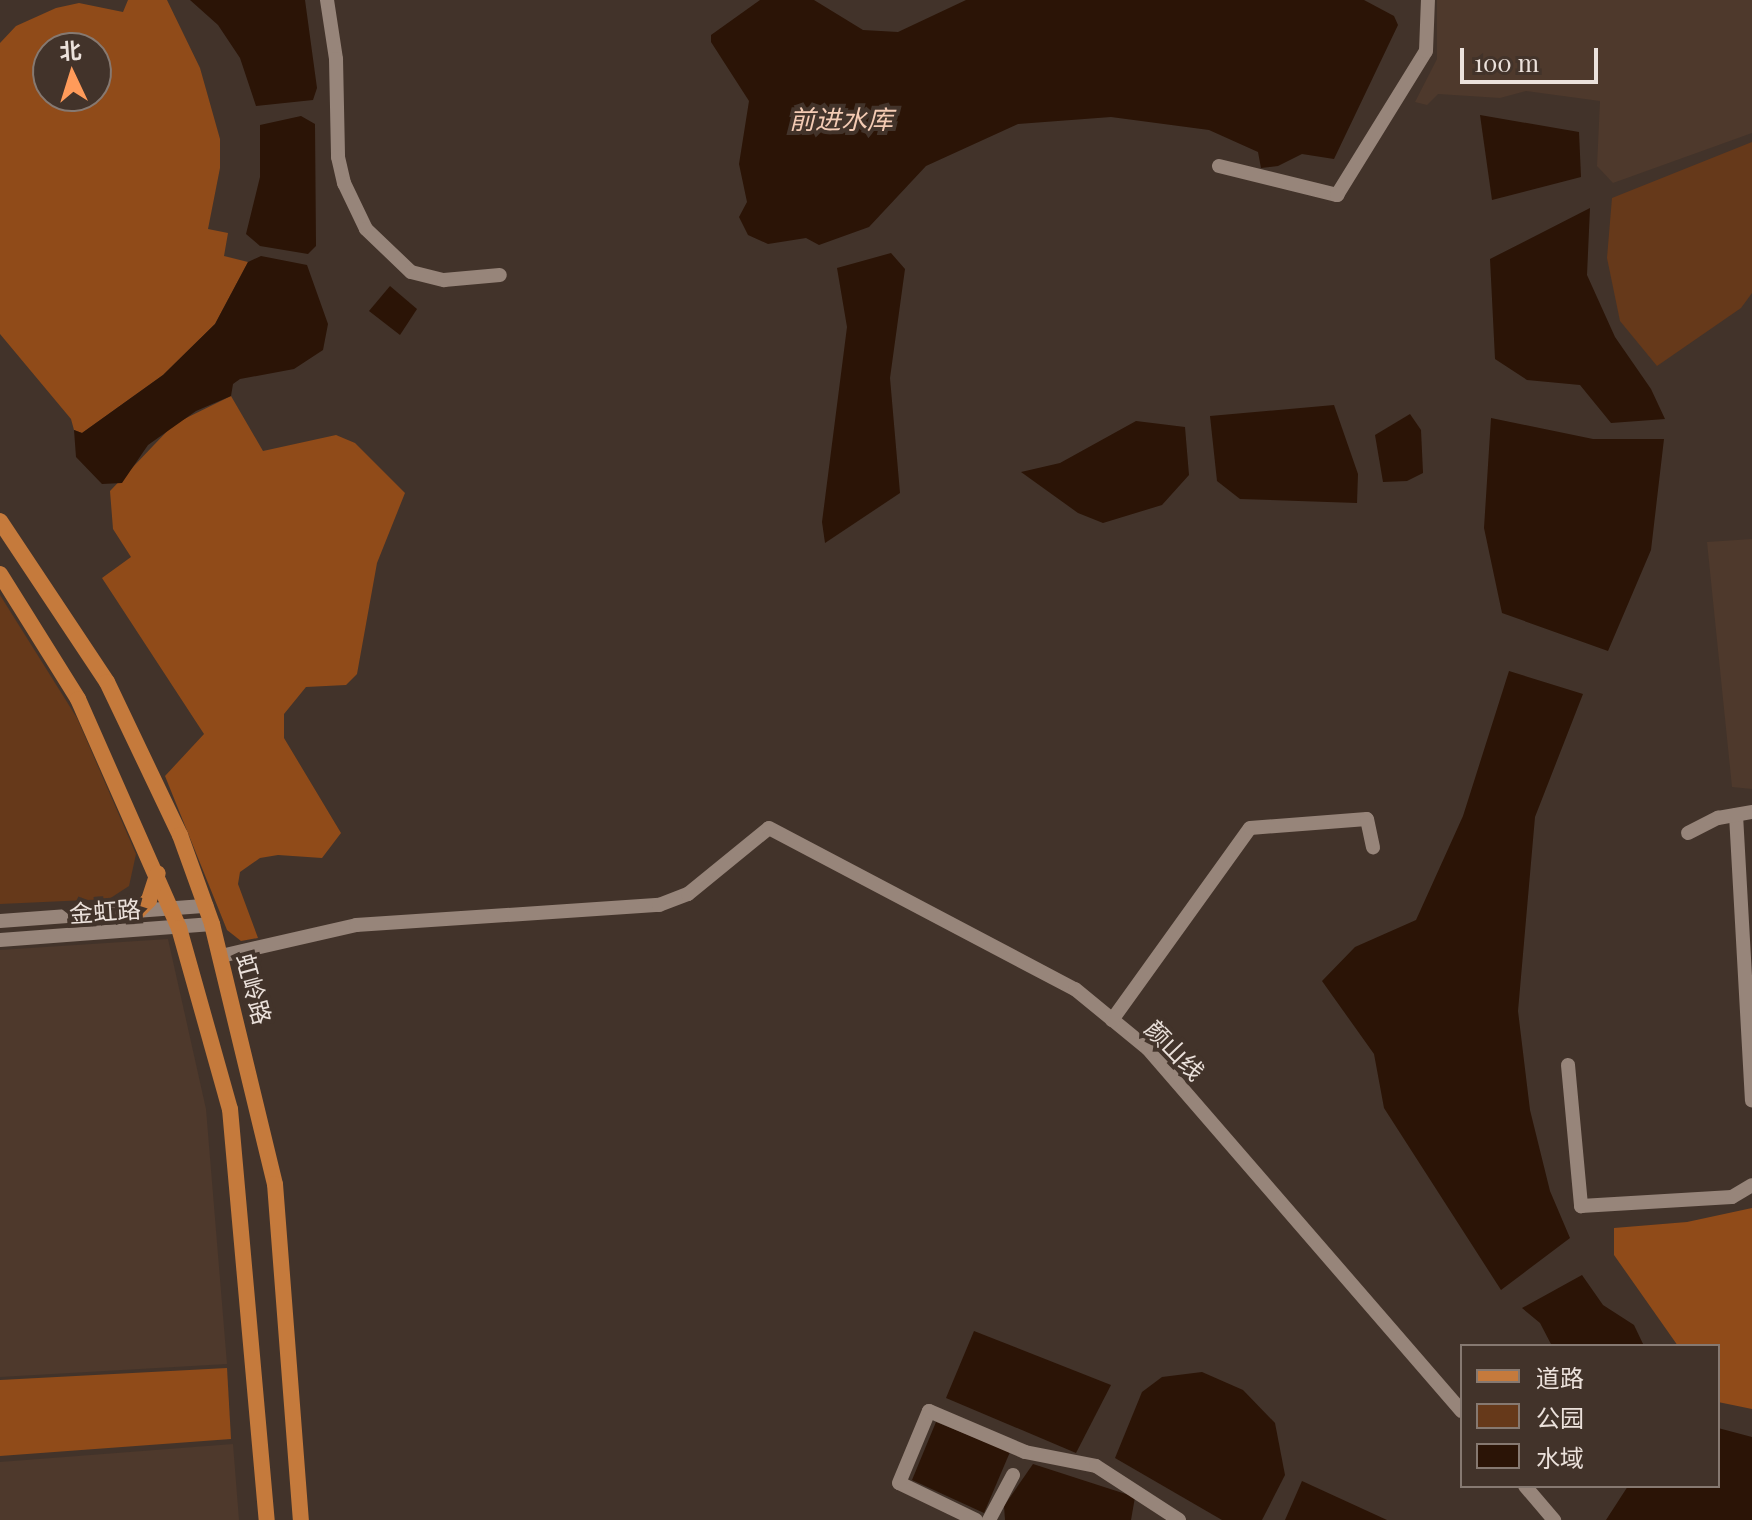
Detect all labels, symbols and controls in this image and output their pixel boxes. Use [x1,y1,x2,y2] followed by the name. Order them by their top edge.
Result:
[32,32,112,112] north arrow
[1464,32,1602,82] scale bar
[58,34,82,66] text: 北
[1474,46,1539,78] text: 100 m
[789,103,893,135] water label: 前进水库
[68,894,142,928] street label: 金虹路
[231,950,277,1028] street label: 虹岭路
[1140,1014,1210,1086] street label: 颜山线
[1460,1344,1720,1488] legend
[1536,1361,1584,1393] text: 道路
[1536,1401,1584,1433] text: 公园
[1536,1441,1584,1473] text: 水域

